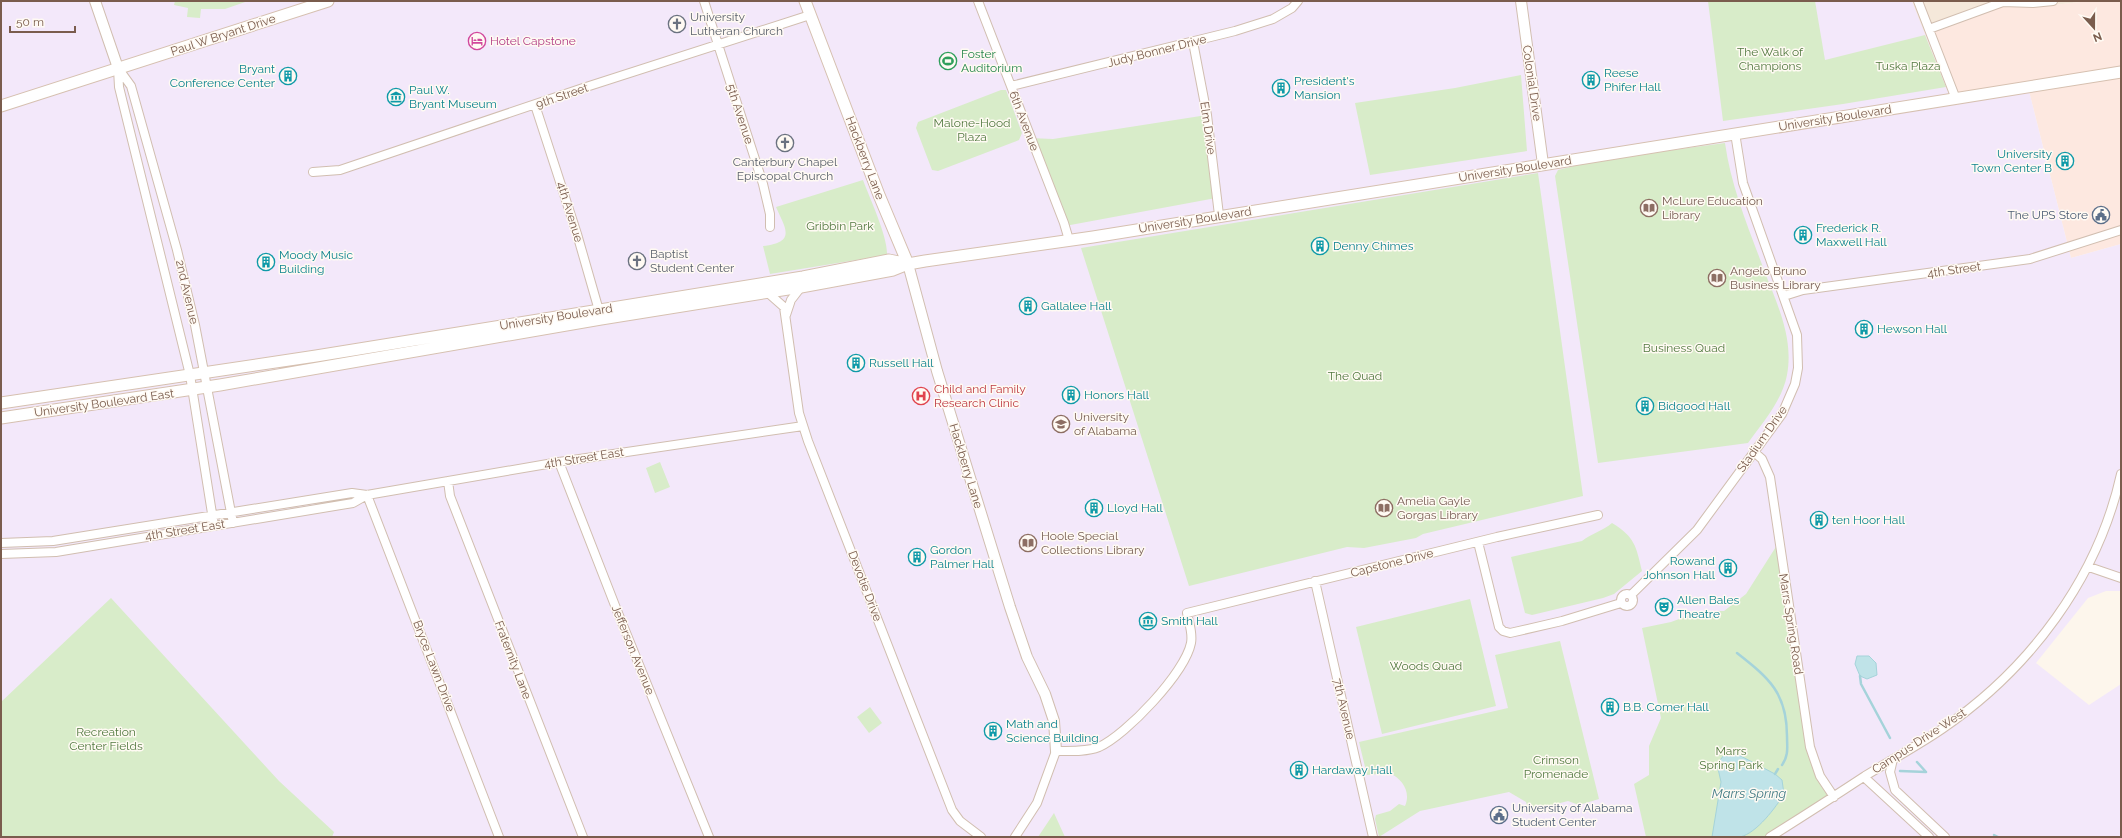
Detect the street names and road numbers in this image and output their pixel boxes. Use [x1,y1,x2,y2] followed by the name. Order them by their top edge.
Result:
[169,11,277,59] street label: Paul W Bryant Drive
[1106,32,1208,70] street label: Judy Bonner Drive
[1520,44,1544,122] street label: Colonial Drive
[534,81,590,111] street label: 9th Street
[724,82,756,146] street label: 5th Avenue
[1006,89,1042,153] street label: 6th Avenue
[1197,101,1219,155] street label: Elm Drive
[1777,102,1893,134] street label: University Boulevard
[843,114,887,202] street label: Hackberry Lane
[1457,153,1573,185] street label: University Boulevard
[554,180,586,244] street label: 4th Avenue
[1137,204,1253,236] street label: University Boulevard
[173,259,201,325] street label: 2nd Avenue
[1926,259,1982,281] street label: 4th Street
[498,301,614,333] street label: University Boulevard
[33,386,175,420] street label: University Boulevard East
[1734,403,1790,475] street label: Stadium Drive
[946,422,986,510] street label: Hackberry Lane
[543,445,625,471] street label: 4th Street East
[144,517,226,543] street label: 4th Street East
[1349,546,1435,580] street label: Capstone Drive
[845,549,885,623] street label: Devotie Drive
[1776,573,1806,675] street label: Marrs Spring Road
[609,603,657,697] street label: Jefferson Avenue
[410,618,458,714] street label: Bryce Lawn Drive
[492,619,534,701] street label: Fraternity Lane
[1330,677,1358,741] street label: 7th Avenue
[1869,705,1969,777] street label: Campus Drive West

